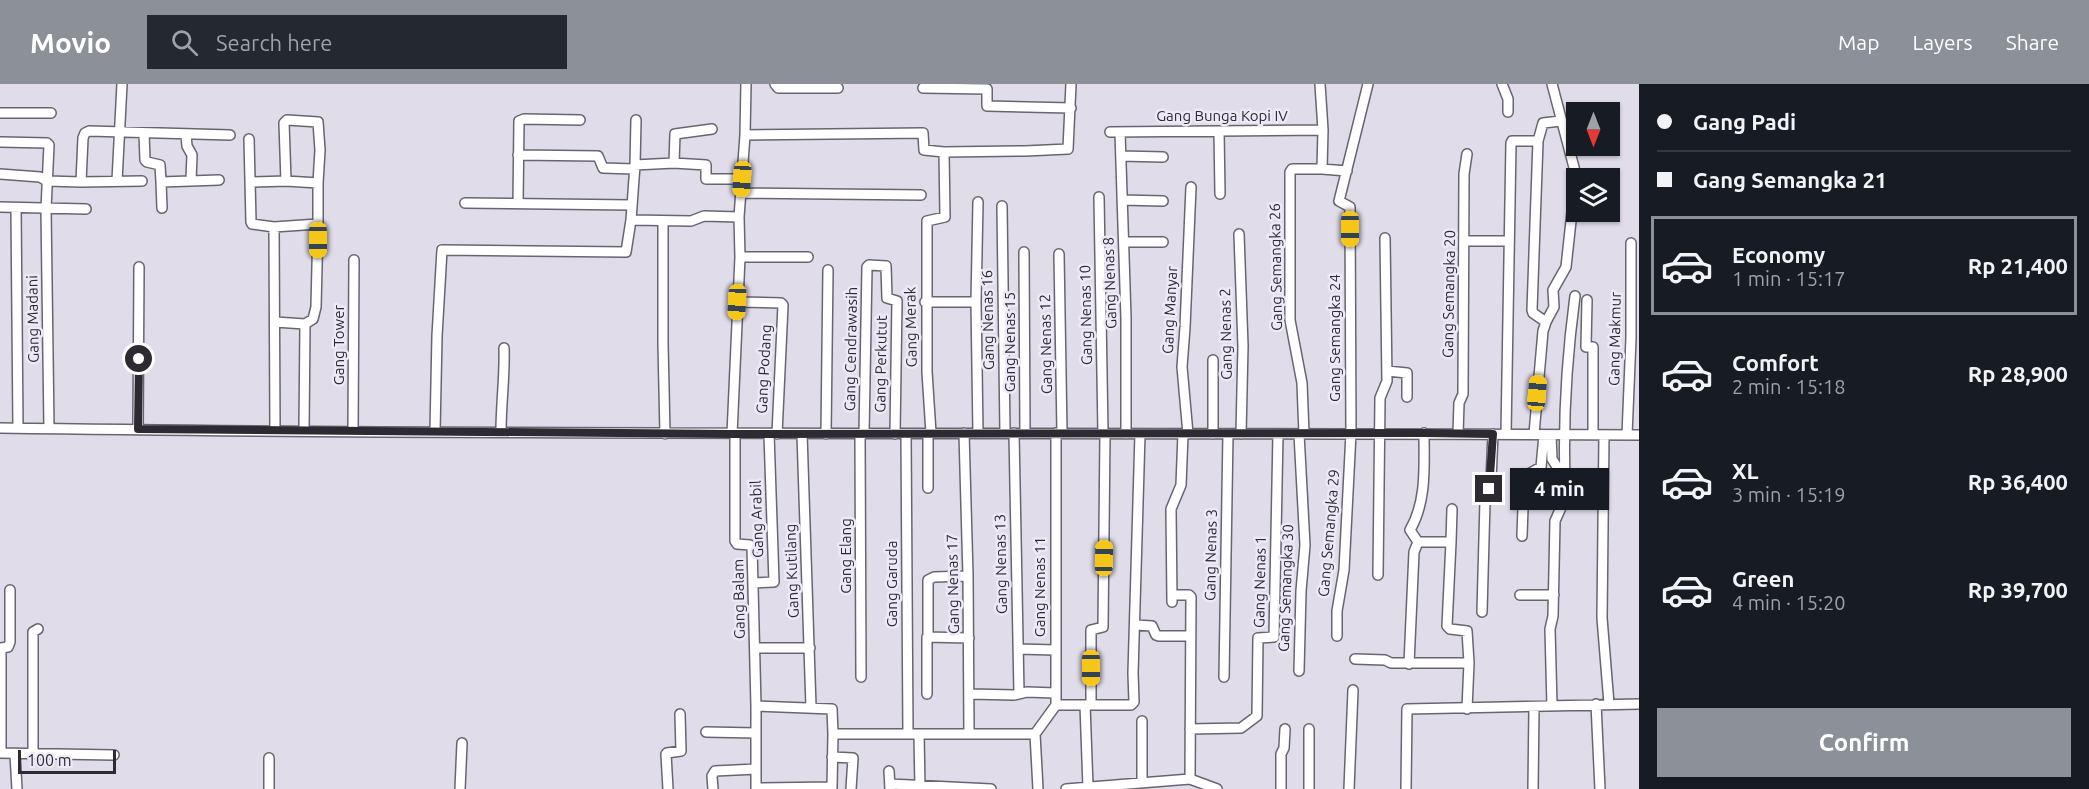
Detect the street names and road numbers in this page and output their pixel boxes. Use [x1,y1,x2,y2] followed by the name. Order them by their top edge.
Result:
[1156,107,1288,124] street label: Gang Bunga Kopi IV
[1266,203,1285,331] street label: Gang Semangka 26
[1439,230,1458,358] street label: Gang Semangka 20
[1099,237,1120,329] street label: Gang Nenas 8
[1076,265,1095,365] street label: Gang Nenas 10
[1159,265,1180,354] street label: Gang Manyar
[978,270,997,370] street label: Gang Nenas 16
[1326,274,1343,402] street label: Gang Semangka 24
[23,275,42,363] street label: Gang Madani
[901,286,920,367] street label: Gang Merak
[841,287,860,411] street label: Gang Cendrawasih
[1216,288,1235,380] street label: Gang Nenas 2
[1001,292,1018,392] street label: Gang Nenas 15
[1605,292,1624,386] street label: Gang Makmur
[1036,294,1055,394] street label: Gang Nenas 12
[330,305,347,385] street label: Gang Tower
[871,315,890,413] street label: Gang Perkutut
[753,324,774,414] street label: Gang Podang
[1314,469,1343,597] street label: Gang Semangka 29
[747,480,766,558] street label: Gang Arabil
[1201,509,1220,601] street label: Gang Nenas 3
[991,514,1010,614] street label: Gang Nenas 13
[837,518,854,594] street label: Gang Elang
[781,524,802,618] street label: Gang Kutilang
[1275,524,1296,652] street label: Gang Semangka 30
[943,534,962,634] street label: Gang Nenas 17
[1250,536,1269,628] street label: Gang Nenas 1
[1031,537,1048,637] street label: Gang Nenas 11
[883,541,900,627] street label: Gang Garuda
[729,559,748,639] street label: Gang Balam

